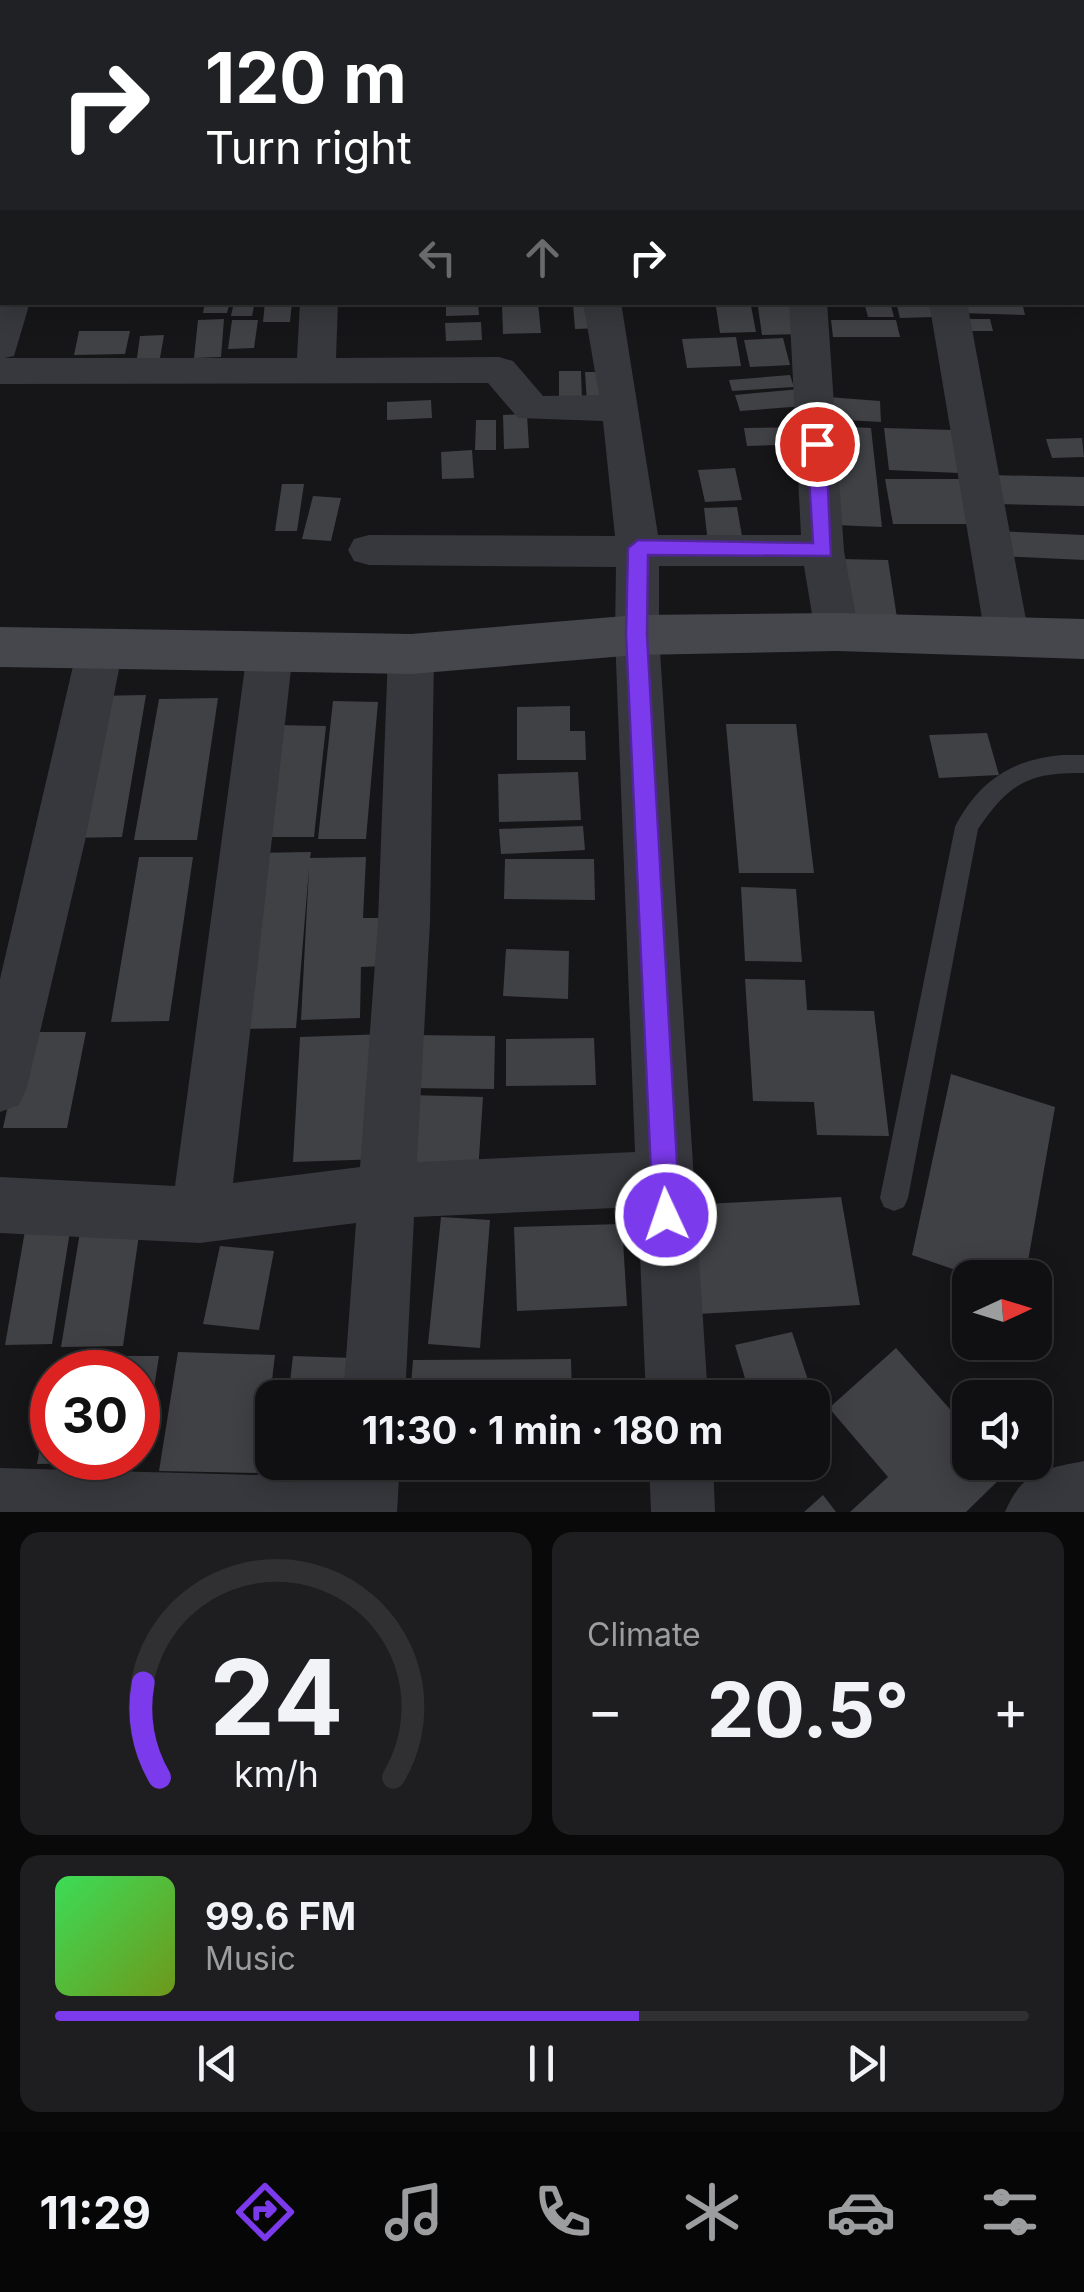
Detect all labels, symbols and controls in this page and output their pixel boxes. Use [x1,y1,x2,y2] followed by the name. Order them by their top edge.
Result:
[205,35,407,120] text: 120 m
[40,40,170,170] icon: right
[205,120,412,175] text: Turn right
[410,230,465,285] icon: left
[515,230,570,285] icon: ahead
[620,230,675,285] icon: right
[775,402,860,487] pin
[790,417,845,472] icon: arrive
[614,1163,718,1267] position arrow
[952,1260,1052,1360] north arrow
[952,1260,1052,1480] map controls
[30,1350,160,1480] speed limit sign: 30
[952,1380,1052,1480] button: sound
[362,1407,723,1453] text: 11:30 · 1 min · 180 m
[587,1615,701,1654] text: Climate
[209,1634,343,1760] text: 24
[707,1664,909,1755] text: 20.5°
[587,1677,623,1743] text: −
[993,1677,1029,1743] text: +
[234,1752,318,1796] text: km/h
[205,1893,356,1939] text: 99.6 FM
[205,1939,296,1978] text: Music
[190,2036,245,2091] icon: previous
[514,2036,569,2091] icon: pause
[839,2036,894,2091] icon: next
[230,2177,300,2247] icon: directions
[379,2177,449,2247] icon: music
[528,2177,598,2247] icon: phone
[677,2177,747,2247] icon: climate
[826,2177,896,2247] icon: car
[975,2177,1045,2247] icon: filters
[39,2185,151,2240] text: 11:29

